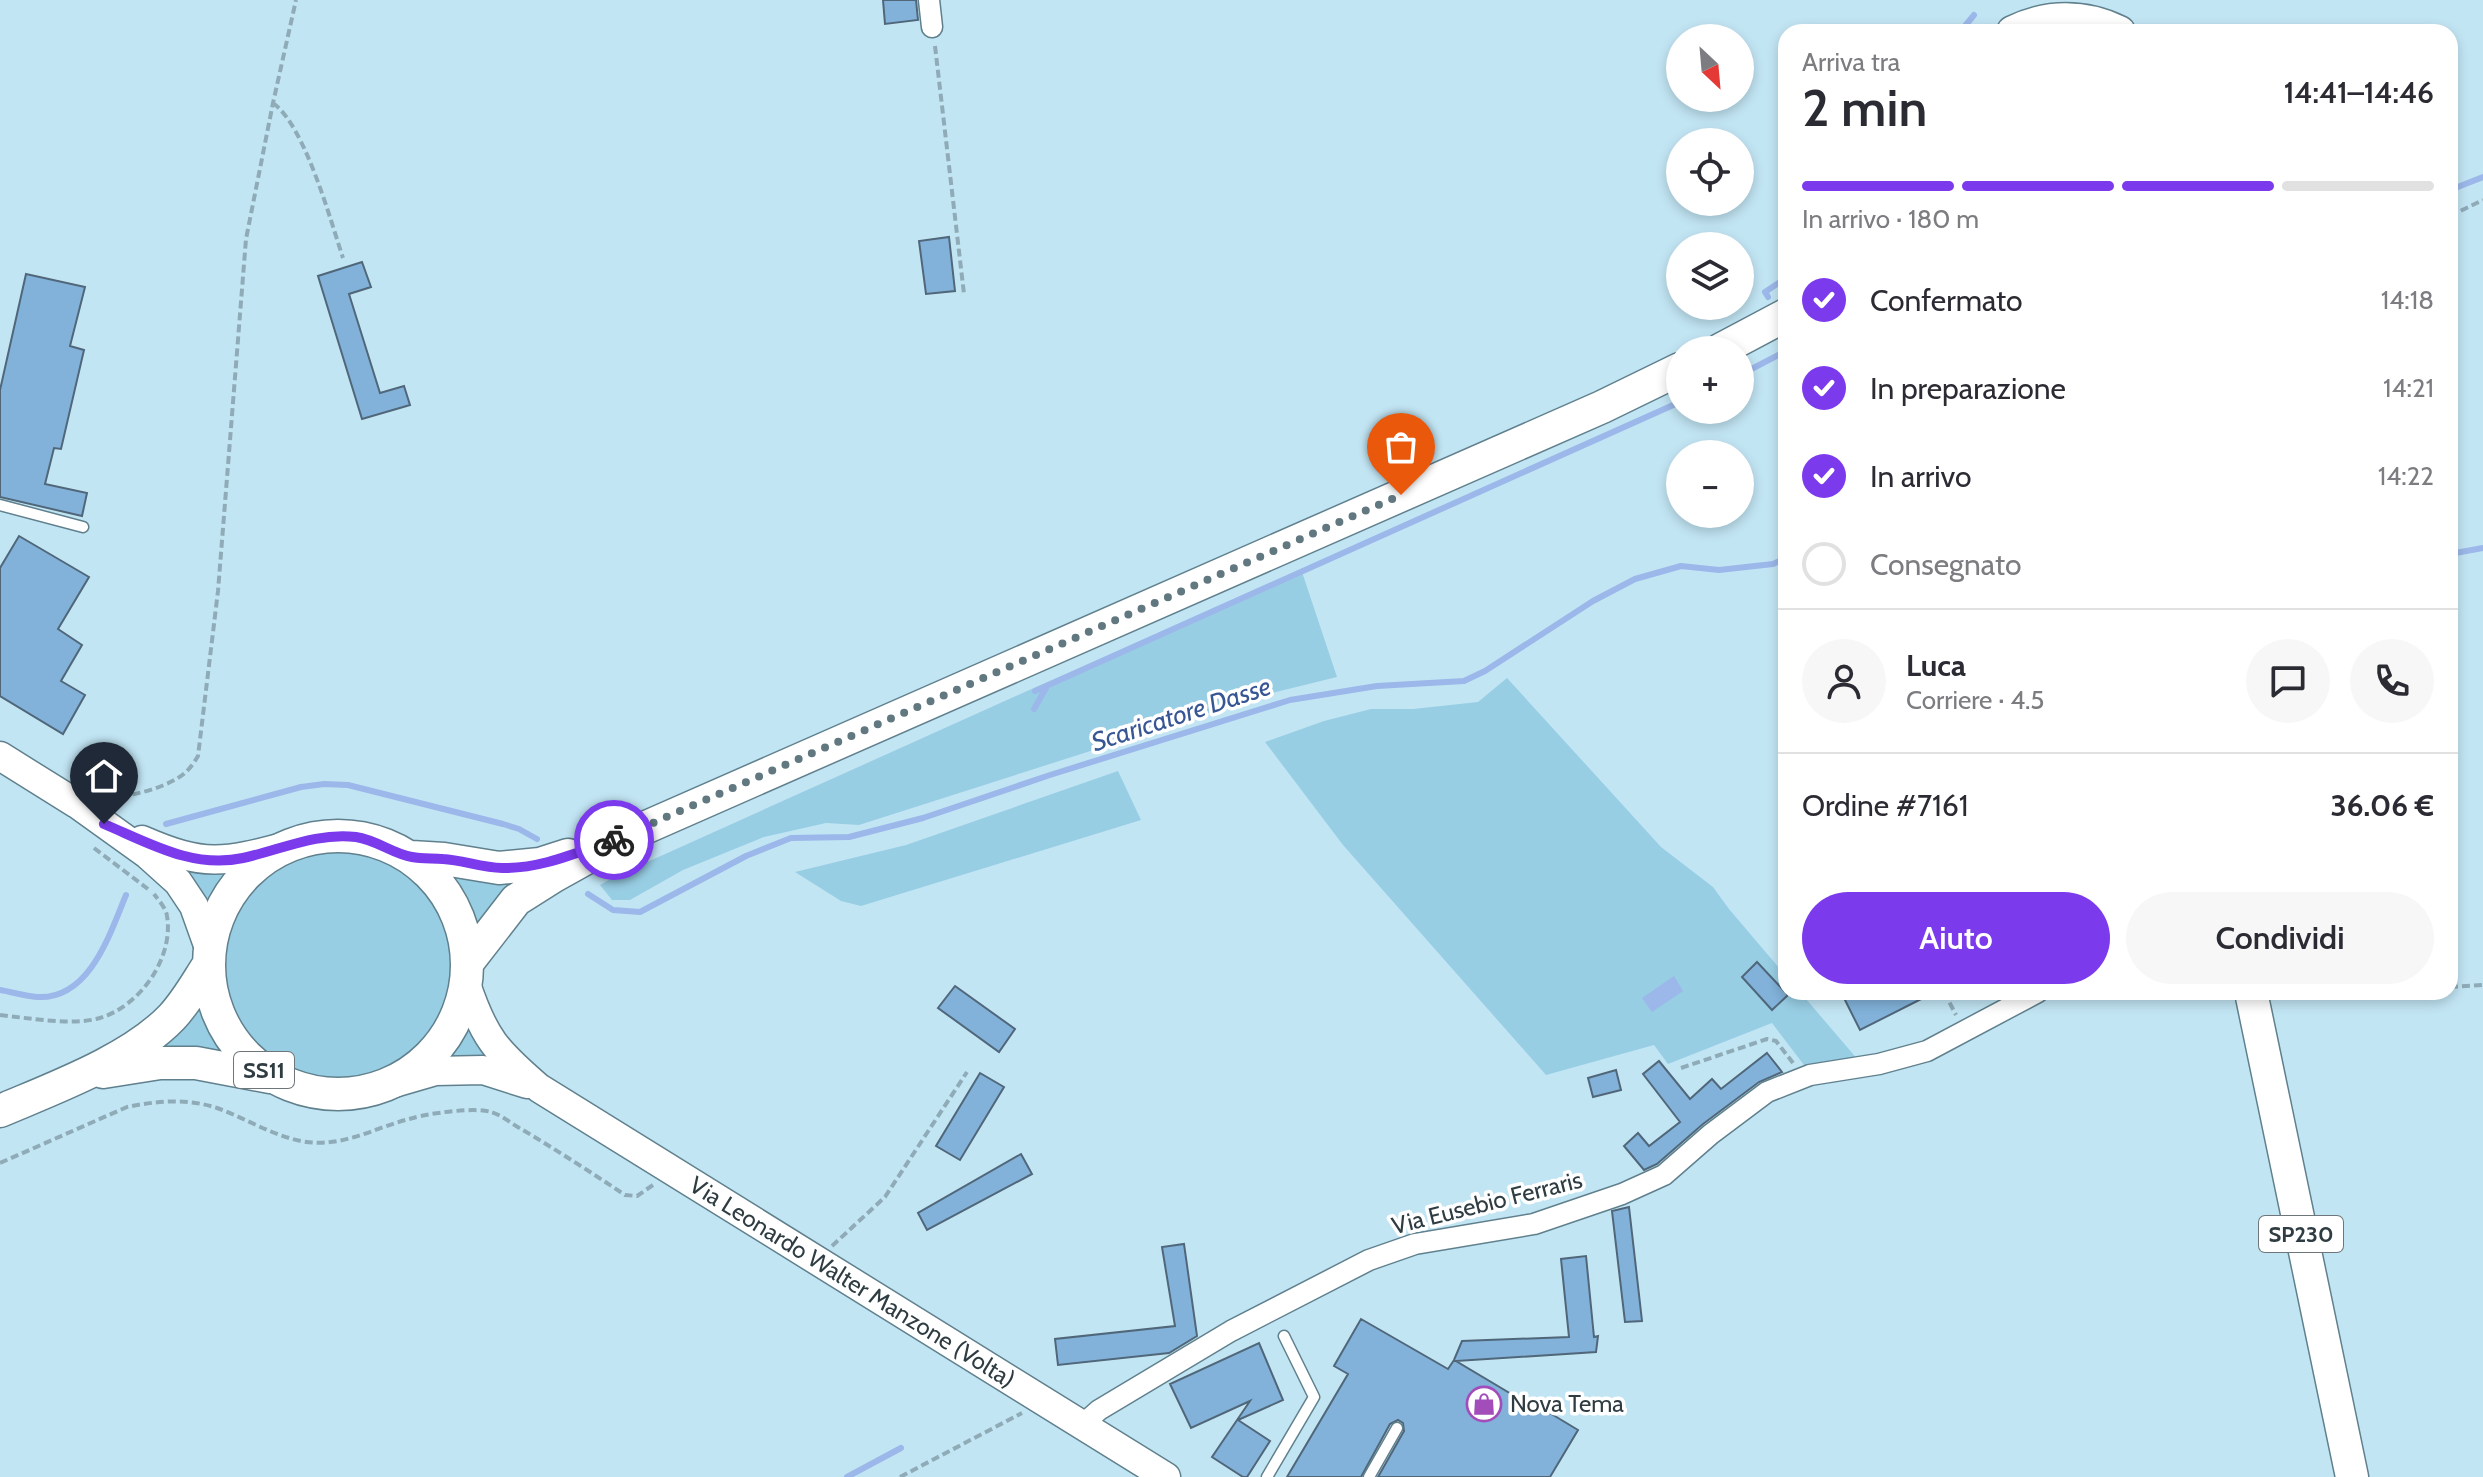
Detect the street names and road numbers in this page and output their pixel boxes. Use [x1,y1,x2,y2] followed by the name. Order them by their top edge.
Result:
[234,1052,294,1088] road number: SS11
[1389,1165,1585,1240] street label: Via Eusebio Ferraris
[684,1170,1020,1394] street label: Via Leonardo Walter Manzone (Volta)
[2259,1216,2343,1252] road number: SP230

